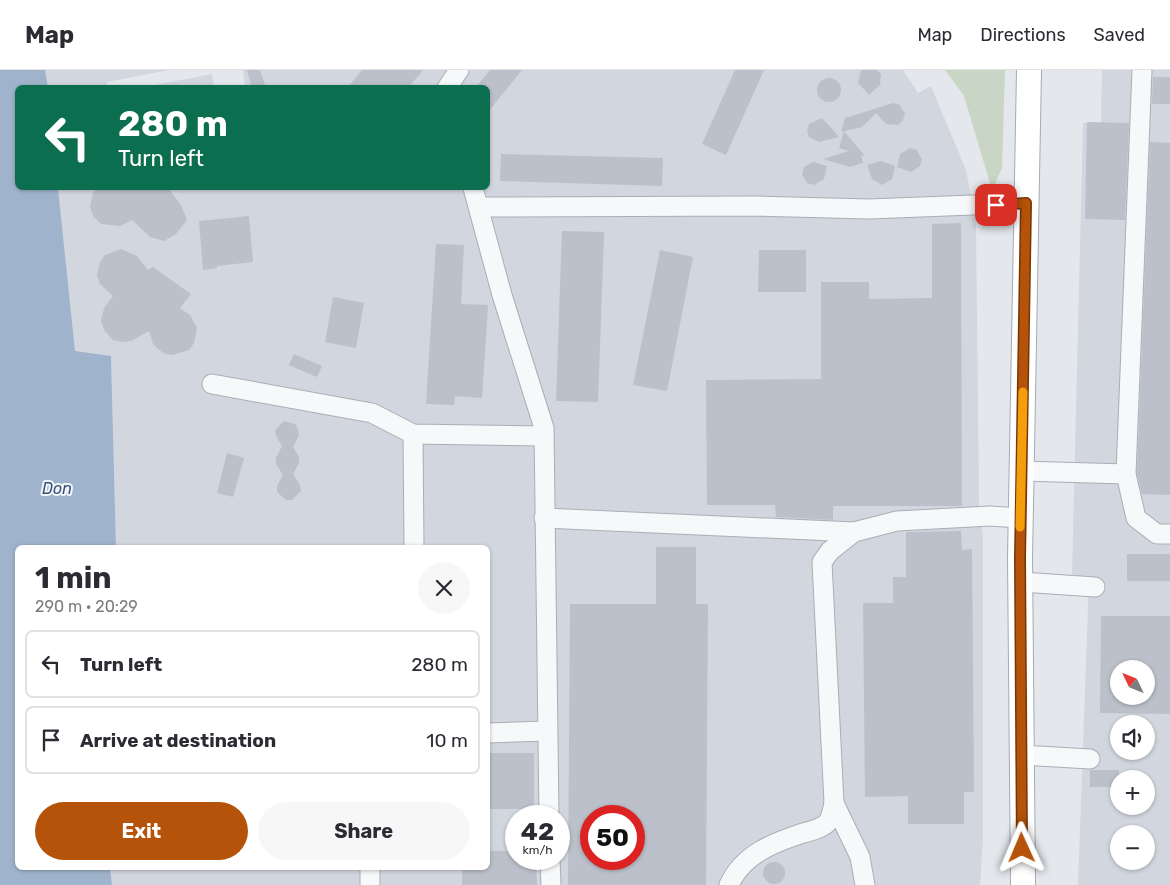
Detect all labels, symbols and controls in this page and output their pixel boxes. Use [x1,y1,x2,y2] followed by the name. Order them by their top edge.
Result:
[25,21,74,49] text: Map
[917,24,952,46] text: Map
[980,24,1066,46] text: Directions
[1094,24,1145,46] text: Saved
[118,103,228,145] text: 280 m
[35,105,100,170] icon: left
[118,145,204,172] text: Turn left
[975,184,1017,226] pin
[982,191,1010,219] icon: arrive
[42,479,72,498] water label: Don
[35,560,112,596] text: 1 min
[418,562,470,614] button: close
[35,597,138,616] text: 290 m · 20:29
[37,650,65,678] icon: left
[80,653,162,676] text: Turn left
[411,653,468,676] text: 280 m
[1110,660,1155,705] north arrow
[1110,660,1155,870] map controls
[1110,715,1155,760] button: sound
[37,726,65,754] icon: arrive
[80,729,276,752] text: Arrive at destination
[426,729,468,752] text: 10 m
[1110,770,1155,815] button: +
[35,802,248,860] button: Exit
[258,802,470,860] button: Share
[580,805,645,870] speed limit sign: 50
[521,817,554,846] text: 42
[995,821,1047,873] position arrow
[1110,825,1155,870] button: −
[523,843,552,857] text: km/h

